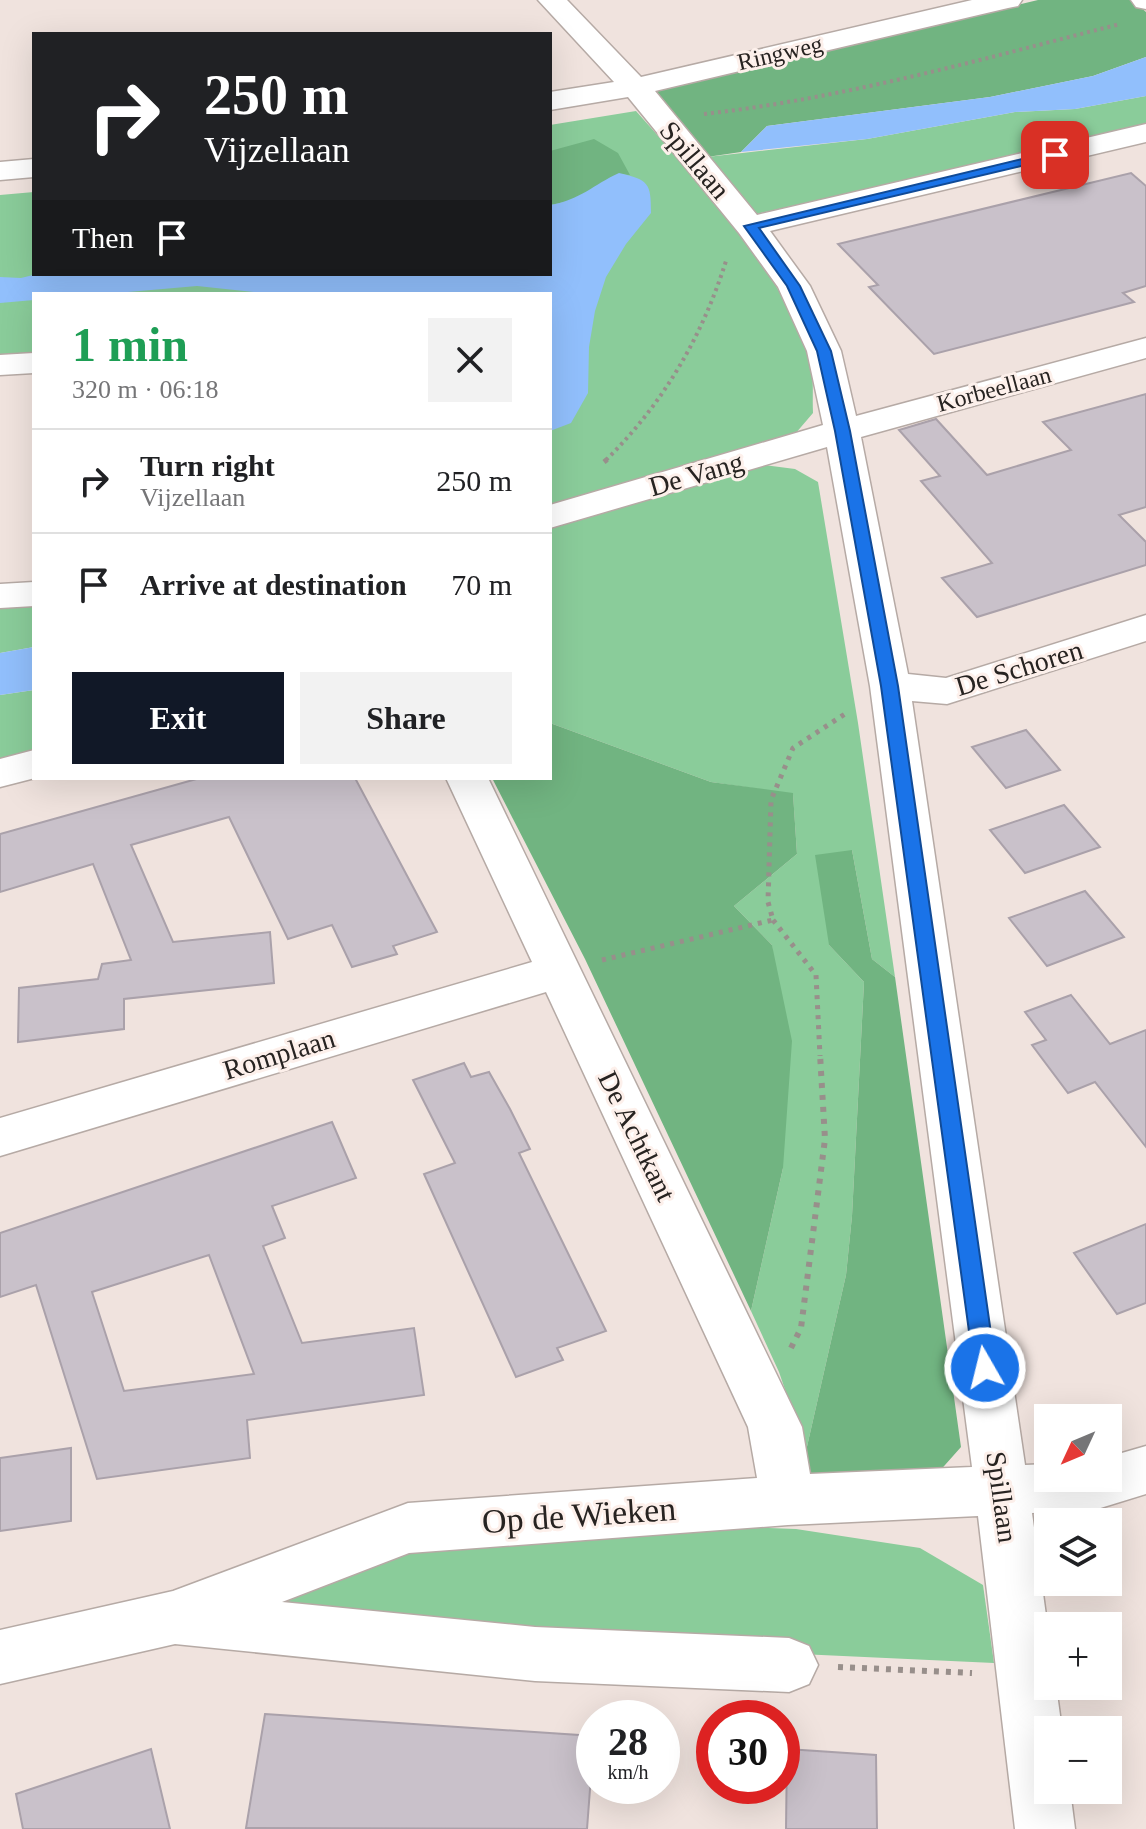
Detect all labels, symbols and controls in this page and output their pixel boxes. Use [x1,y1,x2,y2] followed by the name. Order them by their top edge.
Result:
[735,31,825,75] street label: Ringweg
[72,64,176,168] icon: right
[204,64,349,126] text: 250 m
[654,115,736,205] street label: Spillaan
[1021,121,1089,189] pin
[204,130,350,170] text: Vijzellaan
[1033,133,1077,177] icon: arrive
[150,216,194,260] icon: arrive
[72,221,134,254] text: Then
[72,318,188,371] text: 1 min
[428,318,512,402] button: close
[934,361,1054,417] street label: Korbeellaan
[72,375,219,404] text: 320 m · 06:18
[645,446,747,502] street label: De Vang
[140,449,275,482] text: Turn right
[72,459,116,503] icon: right
[436,464,512,497] text: 250 m
[140,483,245,512] text: Vijzellaan
[72,563,116,607] icon: arrive
[140,568,407,601] text: Arrive at destination
[451,568,512,601] text: 70 m
[952,634,1086,702] street label: De Schoren
[72,672,284,764] button: Exit
[300,672,512,764] button: Share
[219,1022,339,1086] street label: Romplaan
[592,1066,682,1206] street label: De Achtkant
[943,1326,1027,1410] position arrow
[1034,1404,1122,1492] north arrow
[1034,1404,1122,1804] map controls
[980,1449,1024,1545] street label: Spillaan
[481,1490,677,1540] street label: Op de Wieken
[1034,1508,1122,1596] button: layers
[1034,1612,1122,1700] button: +
[696,1700,800,1804] speed limit sign: 30
[1034,1716,1122,1804] button: −
[608,1719,648,1764] text: 28
[607,1761,649,1783] text: km/h

